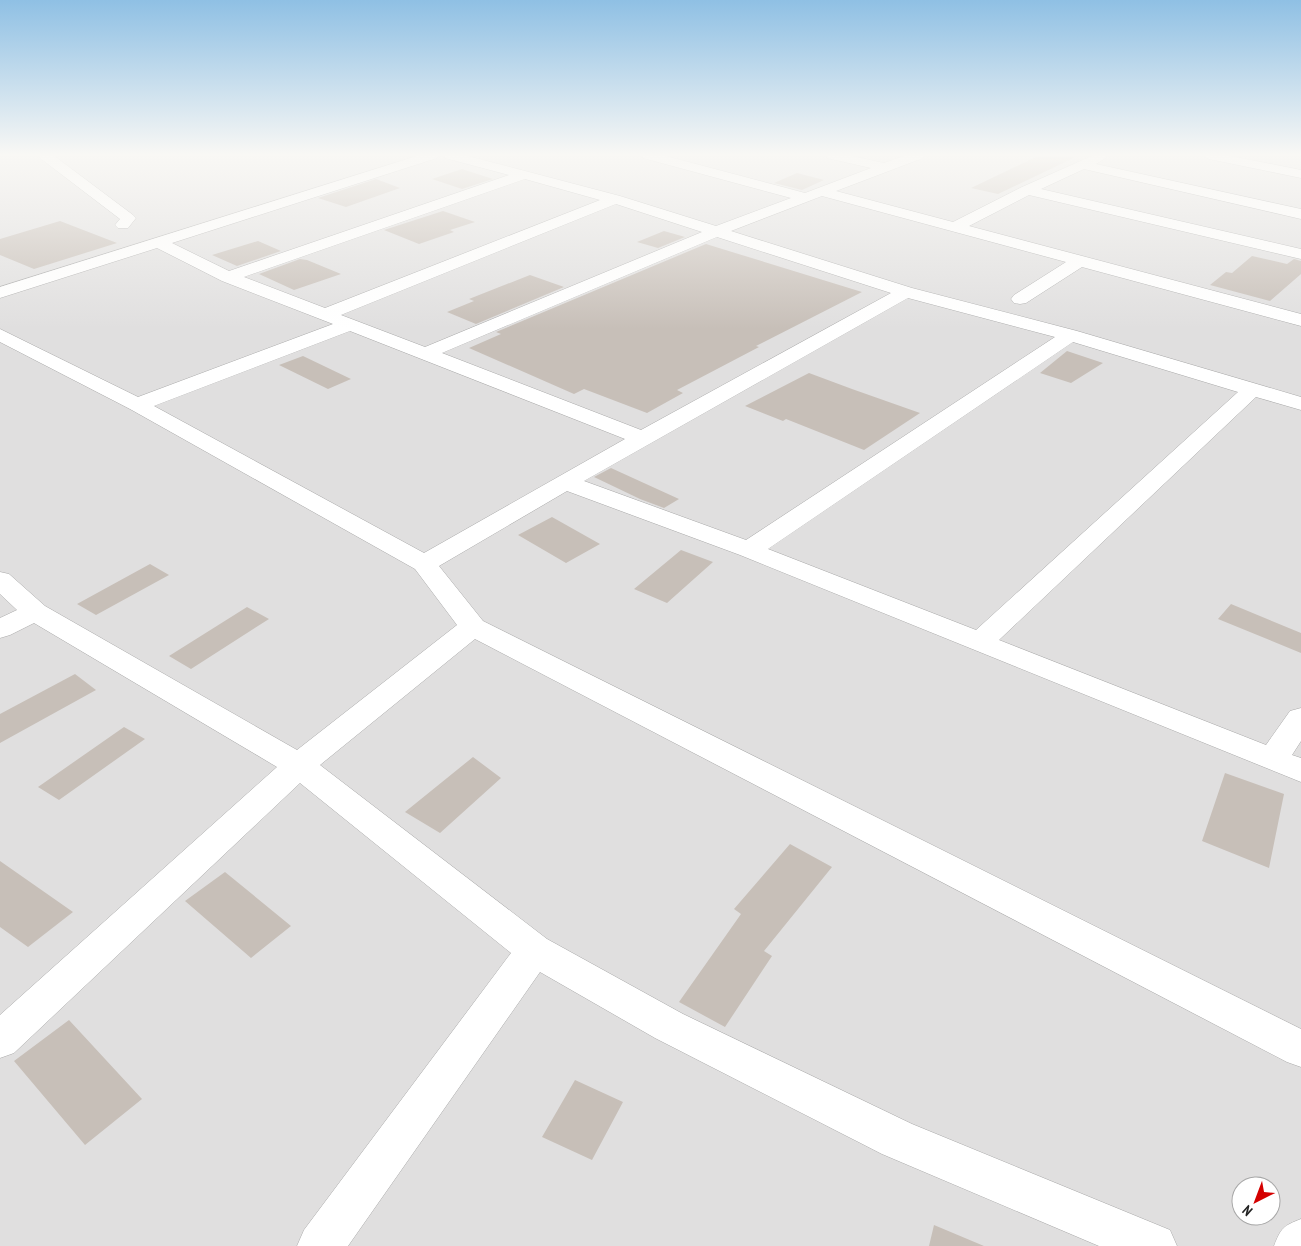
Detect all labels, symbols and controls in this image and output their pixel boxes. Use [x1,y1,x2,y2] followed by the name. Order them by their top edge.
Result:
[1231,1176,1281,1226] north arrow
[1238,1201,1256,1220] text: N

